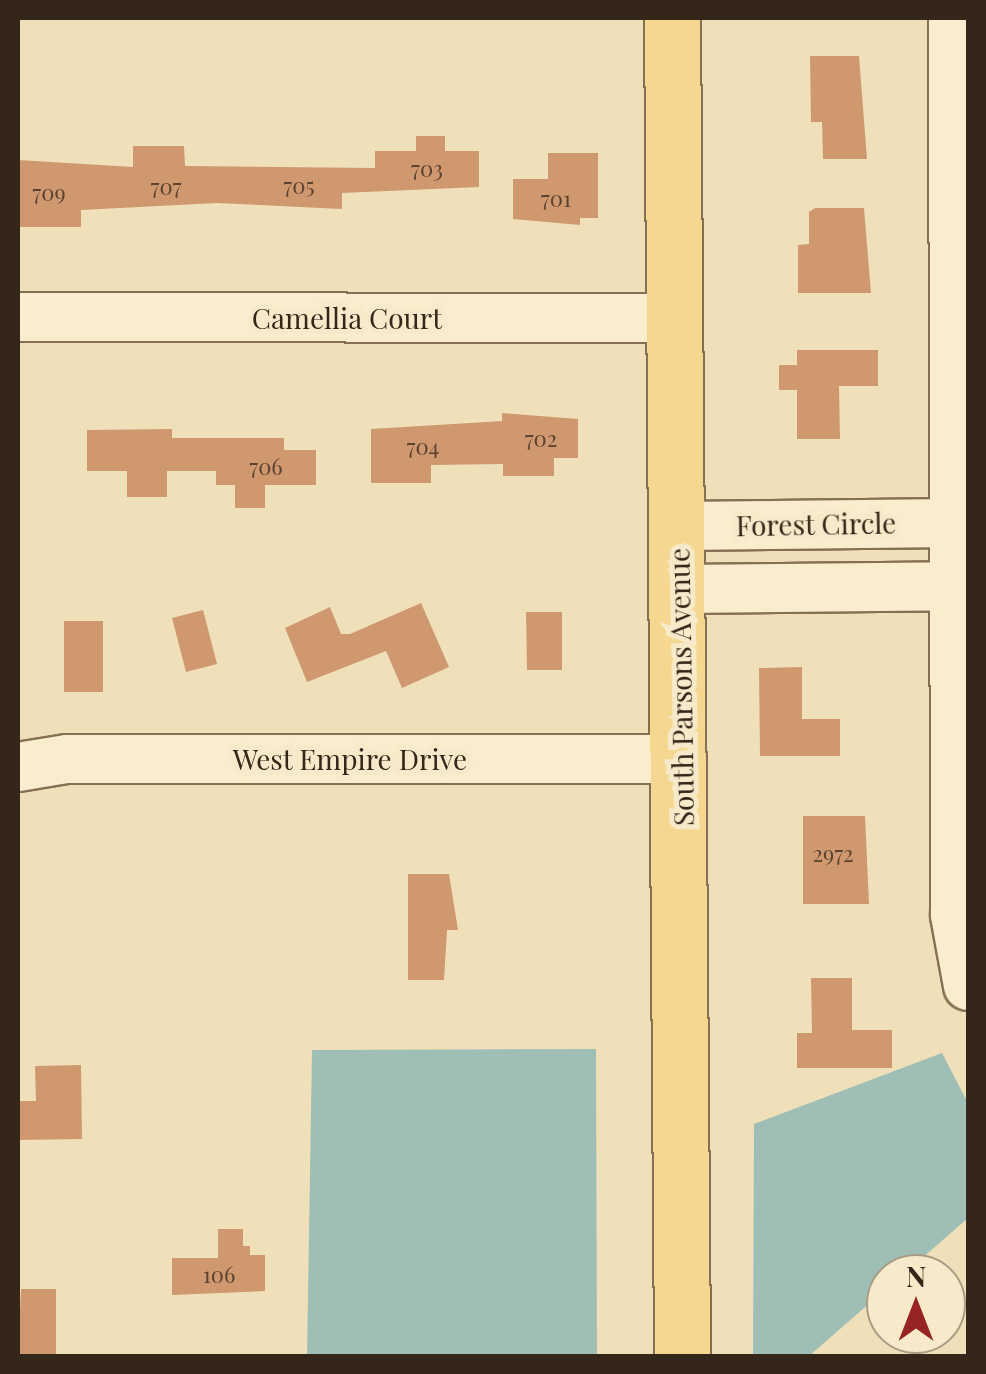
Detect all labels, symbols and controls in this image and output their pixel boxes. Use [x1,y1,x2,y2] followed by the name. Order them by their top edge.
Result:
[411,156,443,182] house number: 703
[283,173,315,199] house number: 705
[150,174,182,200] house number: 707
[32,180,66,206] house number: 709
[541,186,571,212] house number: 701
[252,301,442,335] street label: Camellia Court
[525,426,557,452] house number: 702
[407,434,439,460] house number: 704
[249,454,283,480] house number: 706
[735,506,897,542] street label: Forest Circle
[662,547,700,827] street label: South Parsons Avenue
[233,742,467,776] street label: West Empire Drive
[812,841,854,867] house number: 2972
[866,1254,966,1354] north arrow
[906,1257,926,1294] text: N
[203,1262,235,1288] house number: 106

